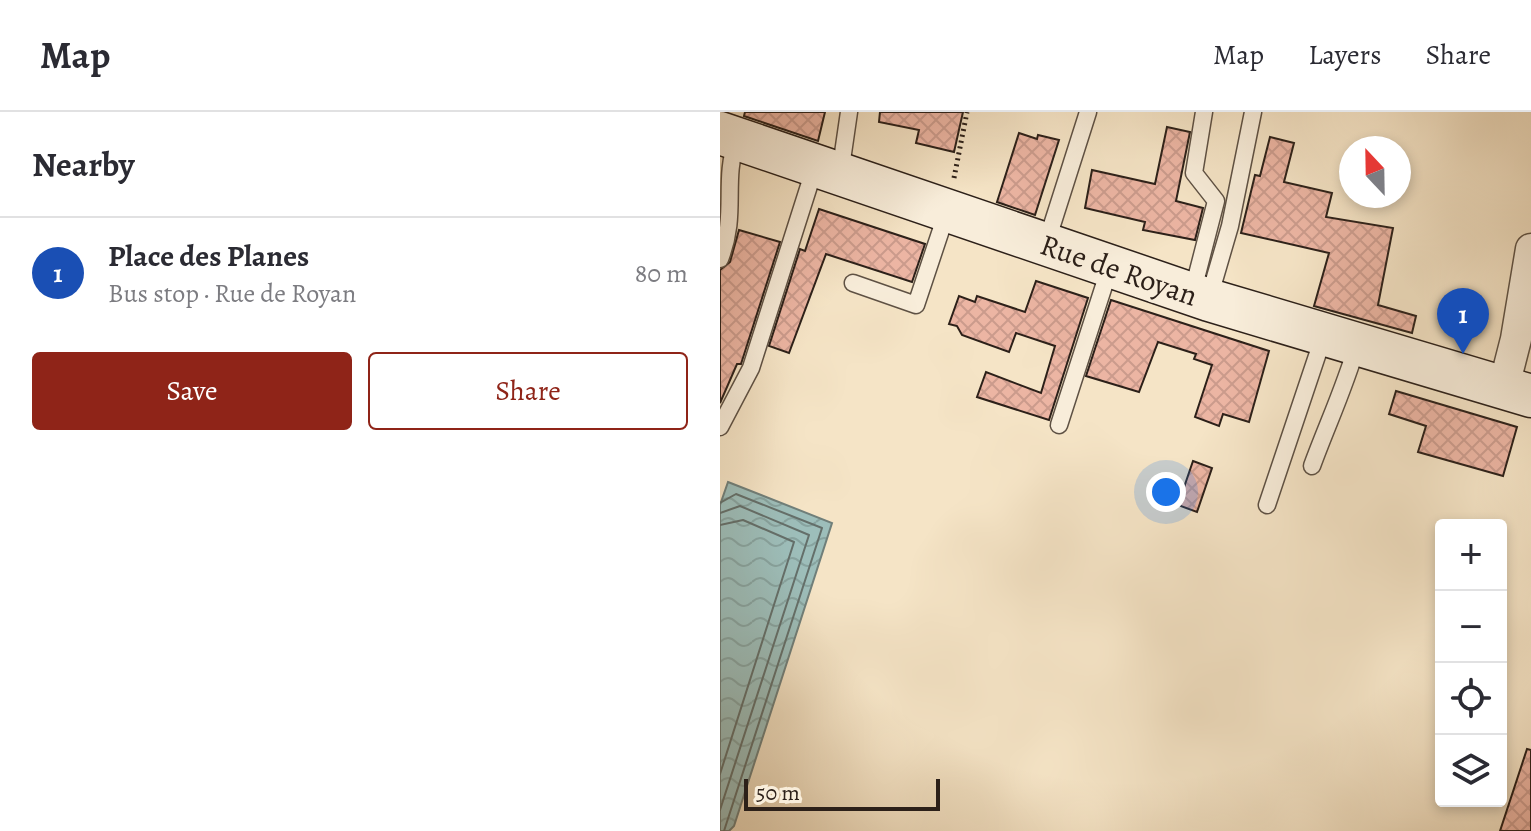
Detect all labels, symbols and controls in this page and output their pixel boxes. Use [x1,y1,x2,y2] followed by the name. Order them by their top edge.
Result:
[40,29,110,81] text: Map
[1213,36,1264,74] text: Map
[1308,36,1381,74] text: Layers
[1425,36,1491,74] text: Share
[1339,136,1411,208] north arrow
[32,141,135,188] text: Nearby
[1035,224,1203,316] street label: Rue de Royan
[108,236,309,276] text: Place des Planes
[53,256,63,291] text: 1
[635,256,688,291] text: 80 m
[108,276,356,311] text: Bus stop · Rue de Royan
[1437,288,1489,354] pin: 1
[32,352,352,430] button: Save
[368,352,688,430] button: Share
[1146,472,1186,512] your location
[1435,519,1507,807] map controls
[1435,519,1507,591] button: +
[1435,591,1507,663] button: −
[1435,663,1507,735] button: locate
[1435,735,1507,807] button: layers
[744,775,940,811] scale bar
[756,778,800,808] text: 50 m

